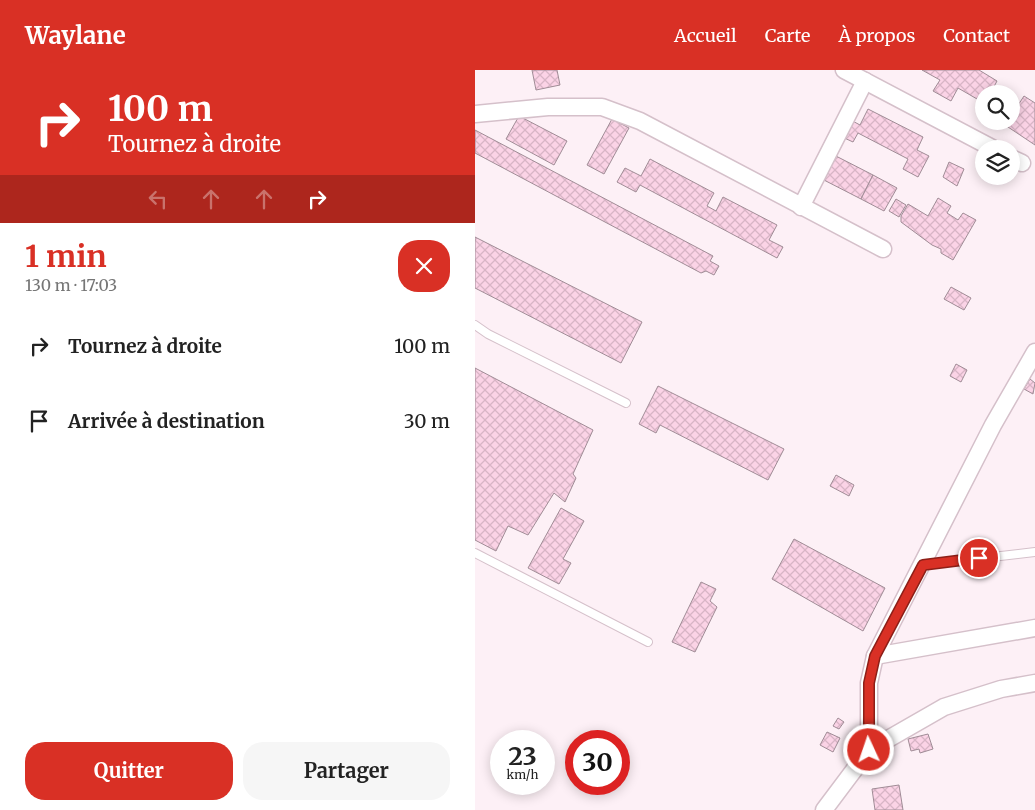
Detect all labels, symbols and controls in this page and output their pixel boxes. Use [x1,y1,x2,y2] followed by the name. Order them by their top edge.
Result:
[25,20,126,51] text: Waylane
[674,24,737,47] text: Accueil
[765,24,810,47] text: Carte
[838,24,915,47] text: À propos
[943,24,1010,47] text: Contact
[975,85,1020,185] map controls
[975,85,1020,130] button: search
[108,87,213,131] text: 100 m
[25,90,90,155] icon: right
[108,130,281,158] text: Tournez à droite
[975,140,1020,185] button: layers
[144,185,172,213] icon: left
[197,185,225,213] icon: ahead
[250,185,278,213] icon: ahead
[303,185,331,213] icon: right
[25,237,107,275] text: 1 min
[398,240,450,292] button: close
[25,275,117,295] text: 130 m · 17:03
[25,332,53,360] icon: right
[68,334,222,358] text: Tournez à droite
[394,334,450,358] text: 100 m
[25,407,53,435] icon: arrive
[68,409,265,433] text: Arrivée à destination
[404,409,450,433] text: 30 m
[958,537,1000,579] pin
[965,544,993,572] icon: arrive
[842,723,894,775] position arrow
[565,730,630,795] speed limit sign: 30
[508,740,537,772] text: 23
[25,742,233,800] button: Quitter
[243,742,450,800] button: Partager
[507,767,538,782] text: km/h

